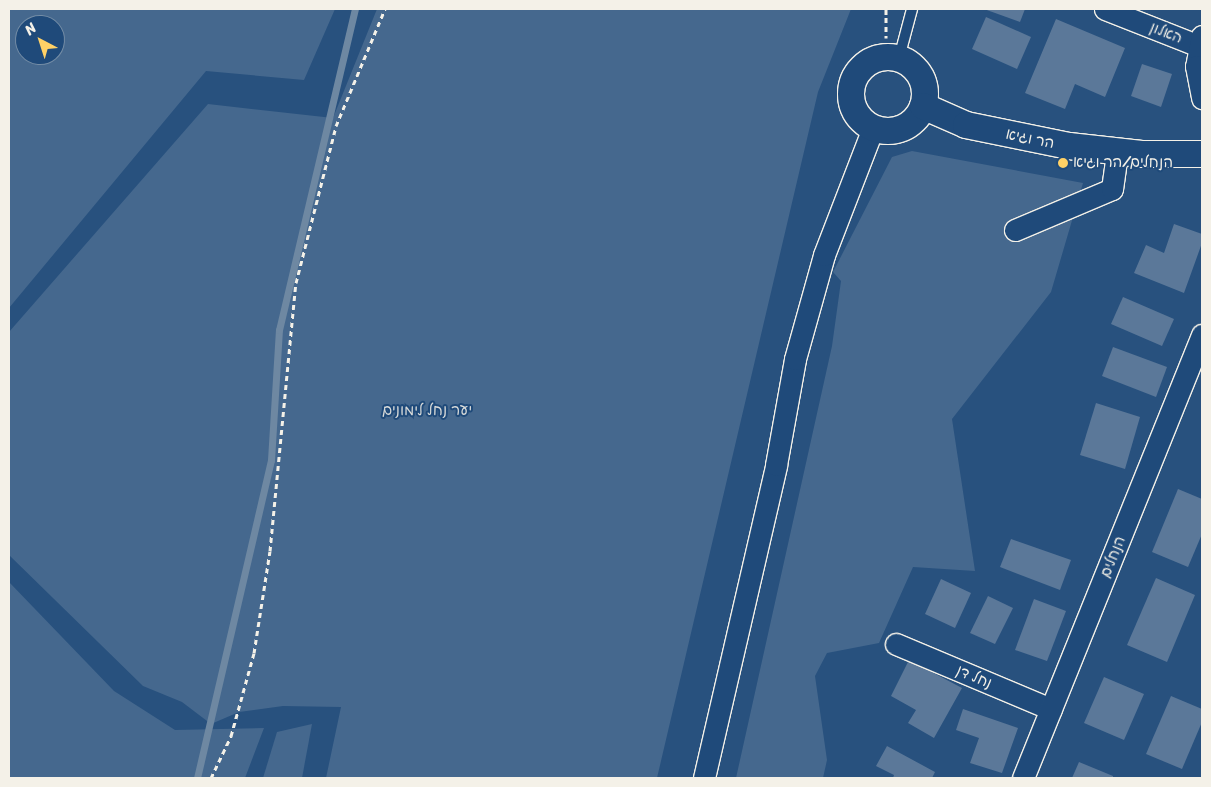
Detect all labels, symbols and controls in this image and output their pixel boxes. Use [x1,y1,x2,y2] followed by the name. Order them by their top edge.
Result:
[15,15,65,65] north arrow
[19,16,42,42] text: N
[1147,19,1185,47] street label: האלון
[1004,125,1056,153] street label: הר וגיא
[1073,154,1173,172] place label: הנחלים/הר וגיא
[1057,157,1069,169] marker: הנחלים/הר וגיא
[382,402,472,420] park label: יער נחל לימונים
[1097,534,1129,580] street label: הנחלים
[953,661,995,693] street label: נחל דן

